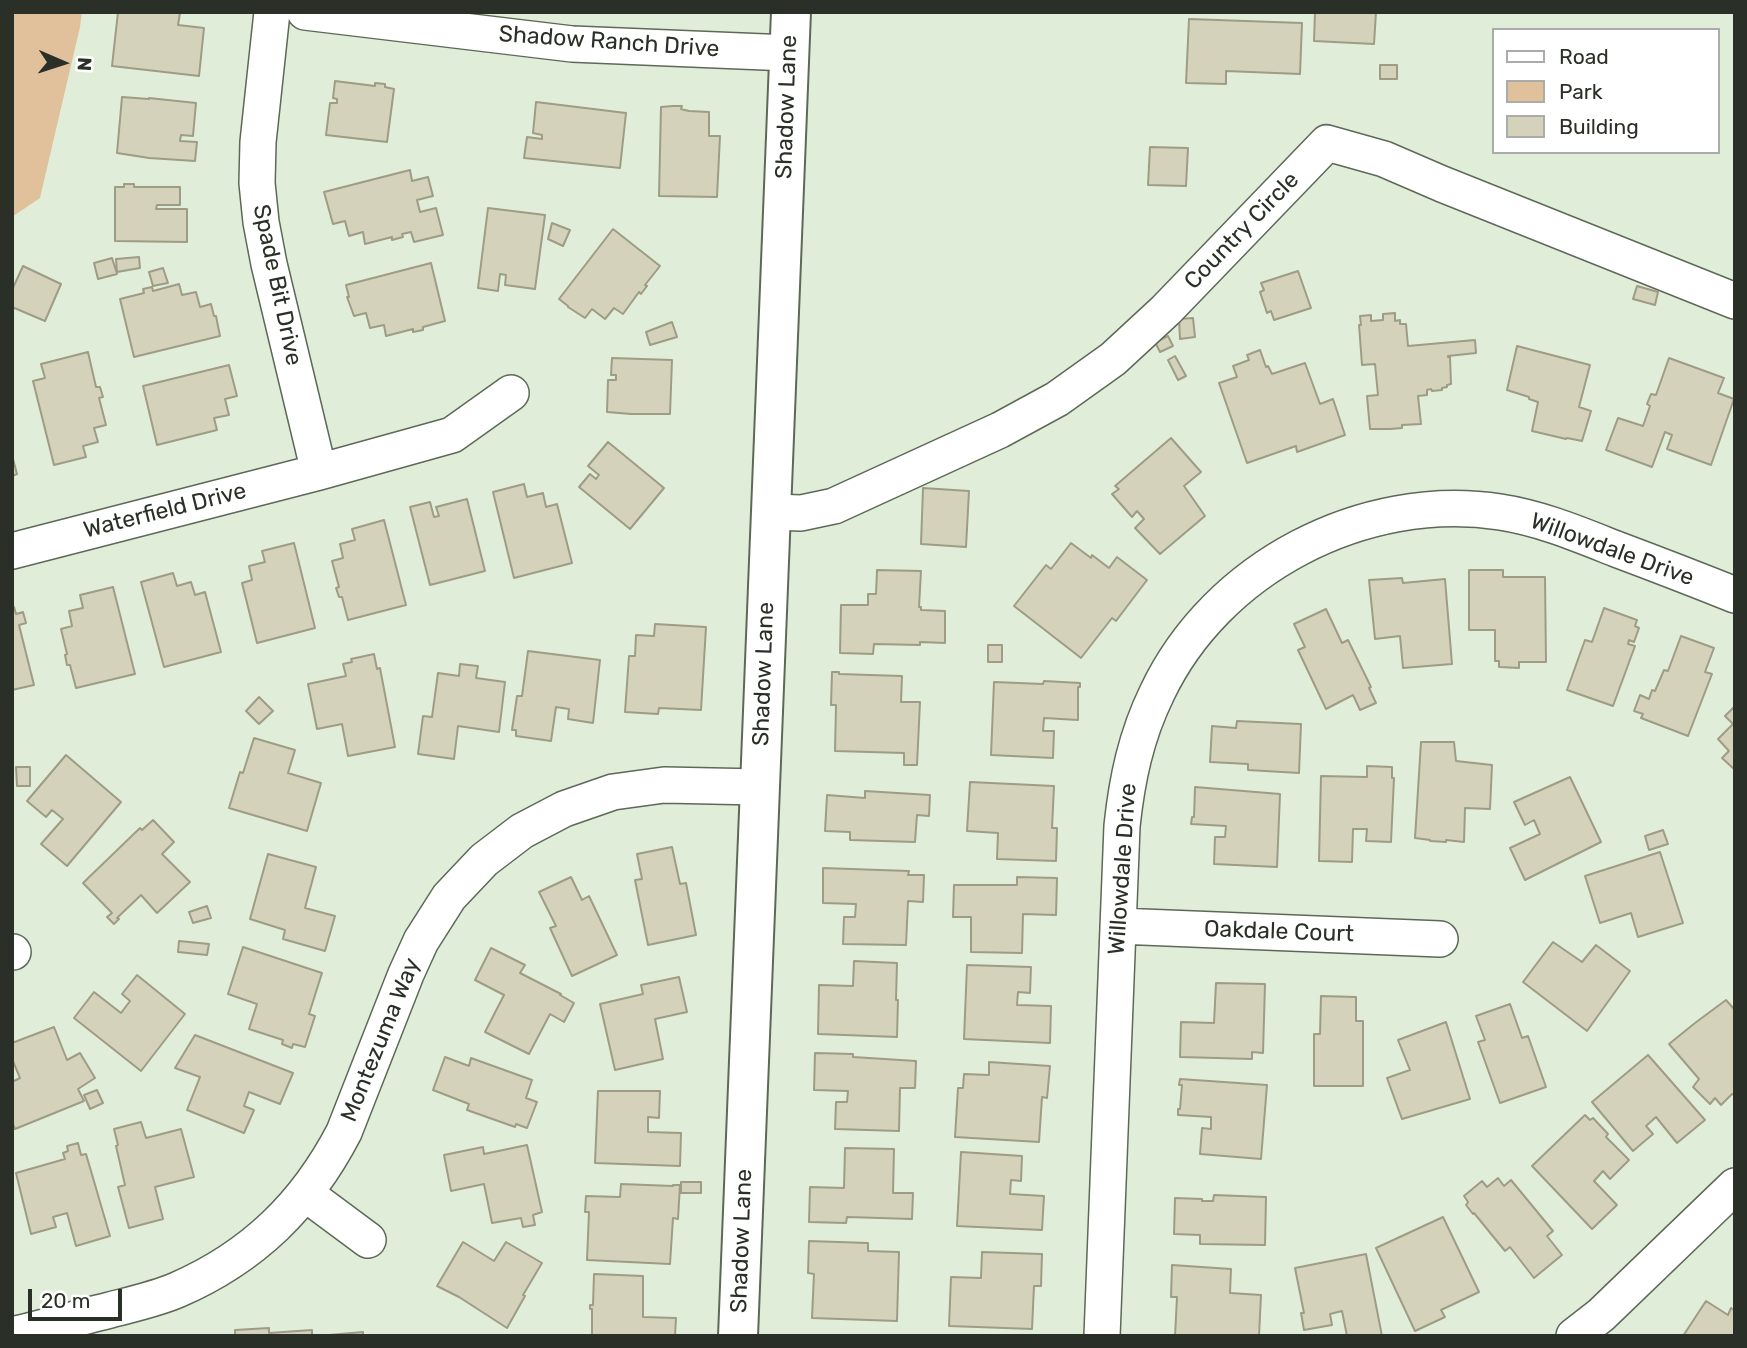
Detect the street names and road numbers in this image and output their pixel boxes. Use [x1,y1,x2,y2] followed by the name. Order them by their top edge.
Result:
[498,21,720,63] street label: Shadow Ranch Drive
[771,35,803,179] street label: Shadow Lane
[1179,166,1305,296] street label: Country Circle
[246,202,308,368] street label: Spade Bit Drive
[81,477,249,545] street label: Waterfield Drive
[1526,508,1698,592] street label: Willowdale Drive
[748,602,780,746] street label: Shadow Lane
[1103,782,1143,956] street label: Willowdale Drive
[1203,916,1355,948] street label: Oakdale Court
[336,954,426,1126] street label: Montezuma Way
[726,1169,758,1313] street label: Shadow Lane

